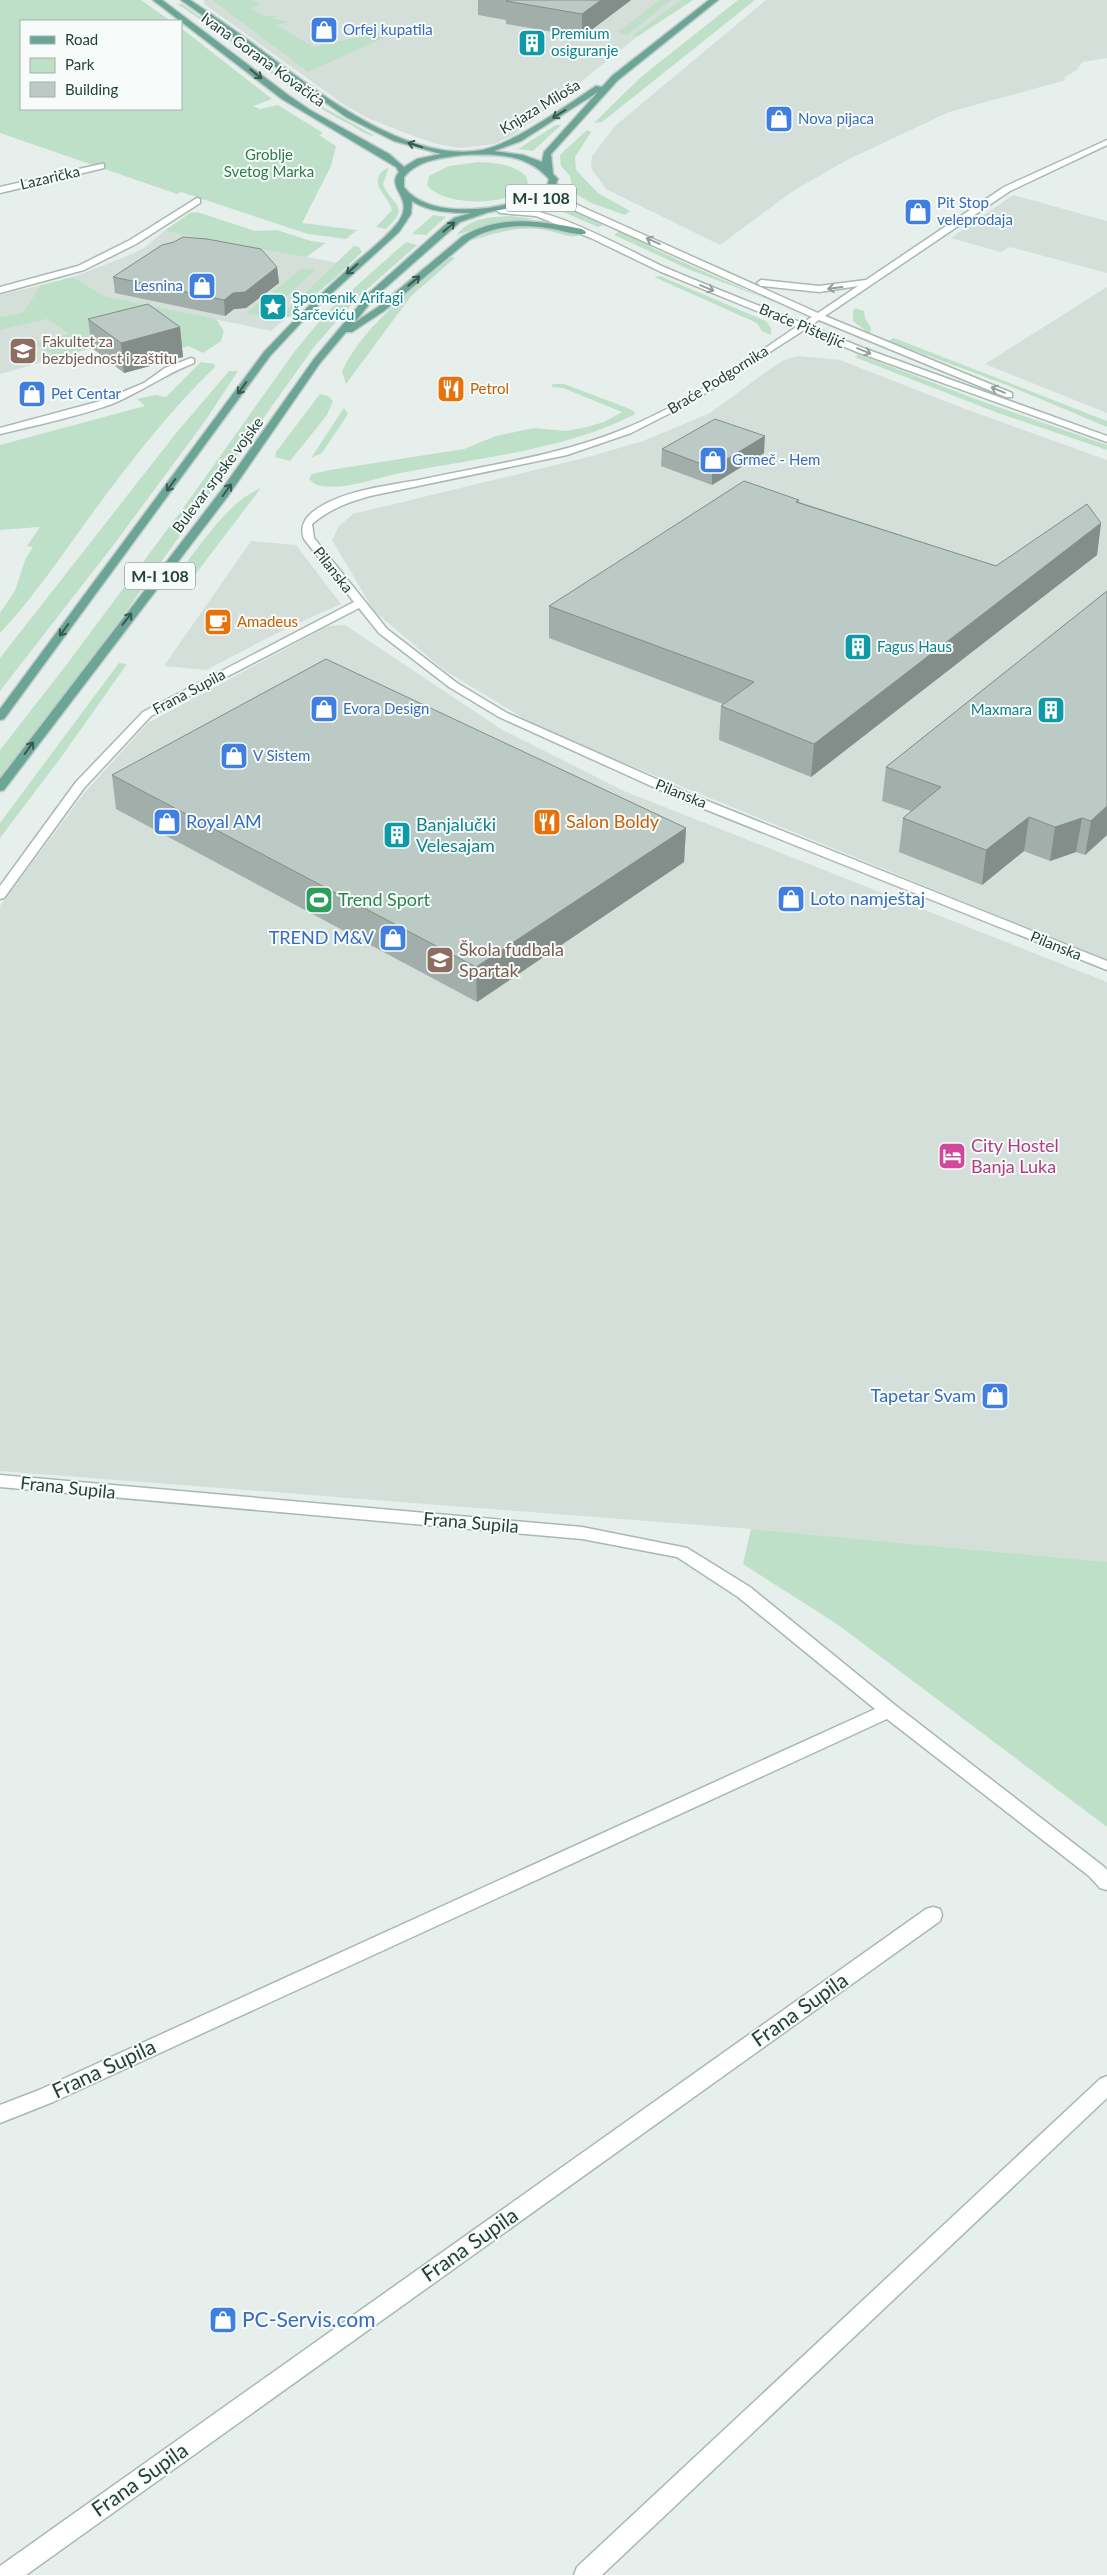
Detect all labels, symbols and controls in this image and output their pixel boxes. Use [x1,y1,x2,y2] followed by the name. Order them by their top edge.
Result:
[198,8,329,110] street label: Ivana Gorana Kovačića
[309,15,339,45] shop icon: Orfej kupatila
[20,20,182,110] legend
[343,20,433,38] place label: Orfej kupatila
[551,24,619,59] place label: Premium osiguranje
[517,28,547,58] building icon: Premium osiguranje
[65,30,98,48] text: Road
[65,55,95,73] text: Park
[249,69,263,79] one-way arrow
[496,75,583,137] street label: Knjaza Miloša
[65,80,118,98] text: Building
[764,104,794,134] shop icon: Nova pijaca
[552,109,566,119] one-way arrow
[798,109,874,127] place label: Nova pijaca
[408,139,424,149] one-way arrow
[224,145,314,180] park label: Groblje Svetog Marka
[18,161,81,193] street label: Lazarička
[506,184,576,212] road number: M-I 108
[937,193,1013,228] place label: Pit Stop veleprodaja
[903,197,933,227] shop icon: Pit Stop veleprodaja
[442,221,455,232] one-way arrow
[646,235,661,245] one-way arrow
[346,263,359,275] one-way arrow
[187,271,217,301] shop icon: Lesnina
[407,275,420,286] one-way arrow
[134,276,183,294] place label: Lesnina
[827,283,843,293] one-way arrow
[700,284,715,293] one-way arrow
[292,288,403,323] place label: Spomenik Arifagi Šarčeviću
[258,292,288,322] place icon: Spomenik Arifagi Šarčeviću
[757,299,848,351] street label: Braće Pišteljić
[42,332,177,367] place label: Fakultet za bezbjednost i zaštitu
[8,336,38,366] school or university icon: Fakultet za bezbjednost i zaštitu
[664,341,771,417] street label: Braće Podgornika
[856,347,871,357] one-way arrow
[436,374,466,404] restaurant icon: Petrol
[17,379,47,409] shop icon: Pet Centar
[470,379,509,397] place label: Petrol
[237,381,247,395] one-way arrow
[51,384,122,402] place label: Pet Centar
[990,385,1006,394] one-way arrow
[168,413,267,536] street label: Bulevar srpske vojske
[698,445,728,475] shop icon: Grmeč - Hem
[732,450,820,468] place label: Grmeč - Hem
[166,478,176,492] one-way arrow
[221,484,232,497] one-way arrow
[310,543,357,596] street label: Pilanska
[125,562,195,590] road number: M-I 108
[203,607,233,637] cafe icon: Amadeus
[237,612,298,630] place label: Amadeus
[122,613,133,626] one-way arrow
[59,623,69,637] one-way arrow
[843,632,873,662] building icon: Fagus Haus
[877,637,952,655] place label: Fagus Haus
[149,664,228,718] street label: Frana Supila
[309,694,339,724] shop icon: Evora Design
[1036,695,1066,725] building icon: Maxmara
[343,699,429,717] place label: Evora Design
[971,700,1032,718] place label: Maxmara
[24,741,34,755] one-way arrow
[219,741,249,771] shop icon: V Sistem
[253,746,310,764] place label: V Sistem
[653,775,710,811] street label: Pilanska
[152,807,182,837] shop icon: Royal AM
[532,807,562,837] restaurant icon: Salon Boldy
[186,810,262,832] place label: Royal AM
[566,810,660,832] place label: Salon Boldy
[416,813,496,856] place label: Banjalučki Velesajam
[382,820,412,850] building icon: Banjalučki Velesajam
[776,884,806,914] shop icon: Loto namještaj
[304,885,334,915] sports icon: Trend Sport
[810,887,925,909] place label: Loto namještaj
[338,888,430,910] place label: Trend Sport
[378,923,408,953] shop icon: TREND M&V
[269,926,375,948] place label: TREND M&V
[1028,927,1085,963] street label: Pilanska
[459,938,564,981] place label: Škola fudbala Spartak
[425,945,455,975] school or university icon: Škola fudbala Spartak
[971,1134,1059,1177] place label: City Hostel Banja Luka
[937,1141,967,1171] hotel icon: City Hostel Banja Luka
[980,1381,1010,1411] shop icon: Tapetar Svam
[871,1384,976,1406] place label: Tapetar Svam
[19,1471,117,1503] street label: Frana Supila
[423,1507,520,1537] street label: Frana Supila
[746,1967,852,2051] street label: Frana Supila
[48,2033,159,2103] street label: Frana Supila
[416,2202,522,2286] street label: Frana Supila
[208,2305,238,2335] shop icon: PC-Servis.com
[242,2306,375,2331] place label: PC-Servis.com
[86,2437,192,2521] street label: Frana Supila

